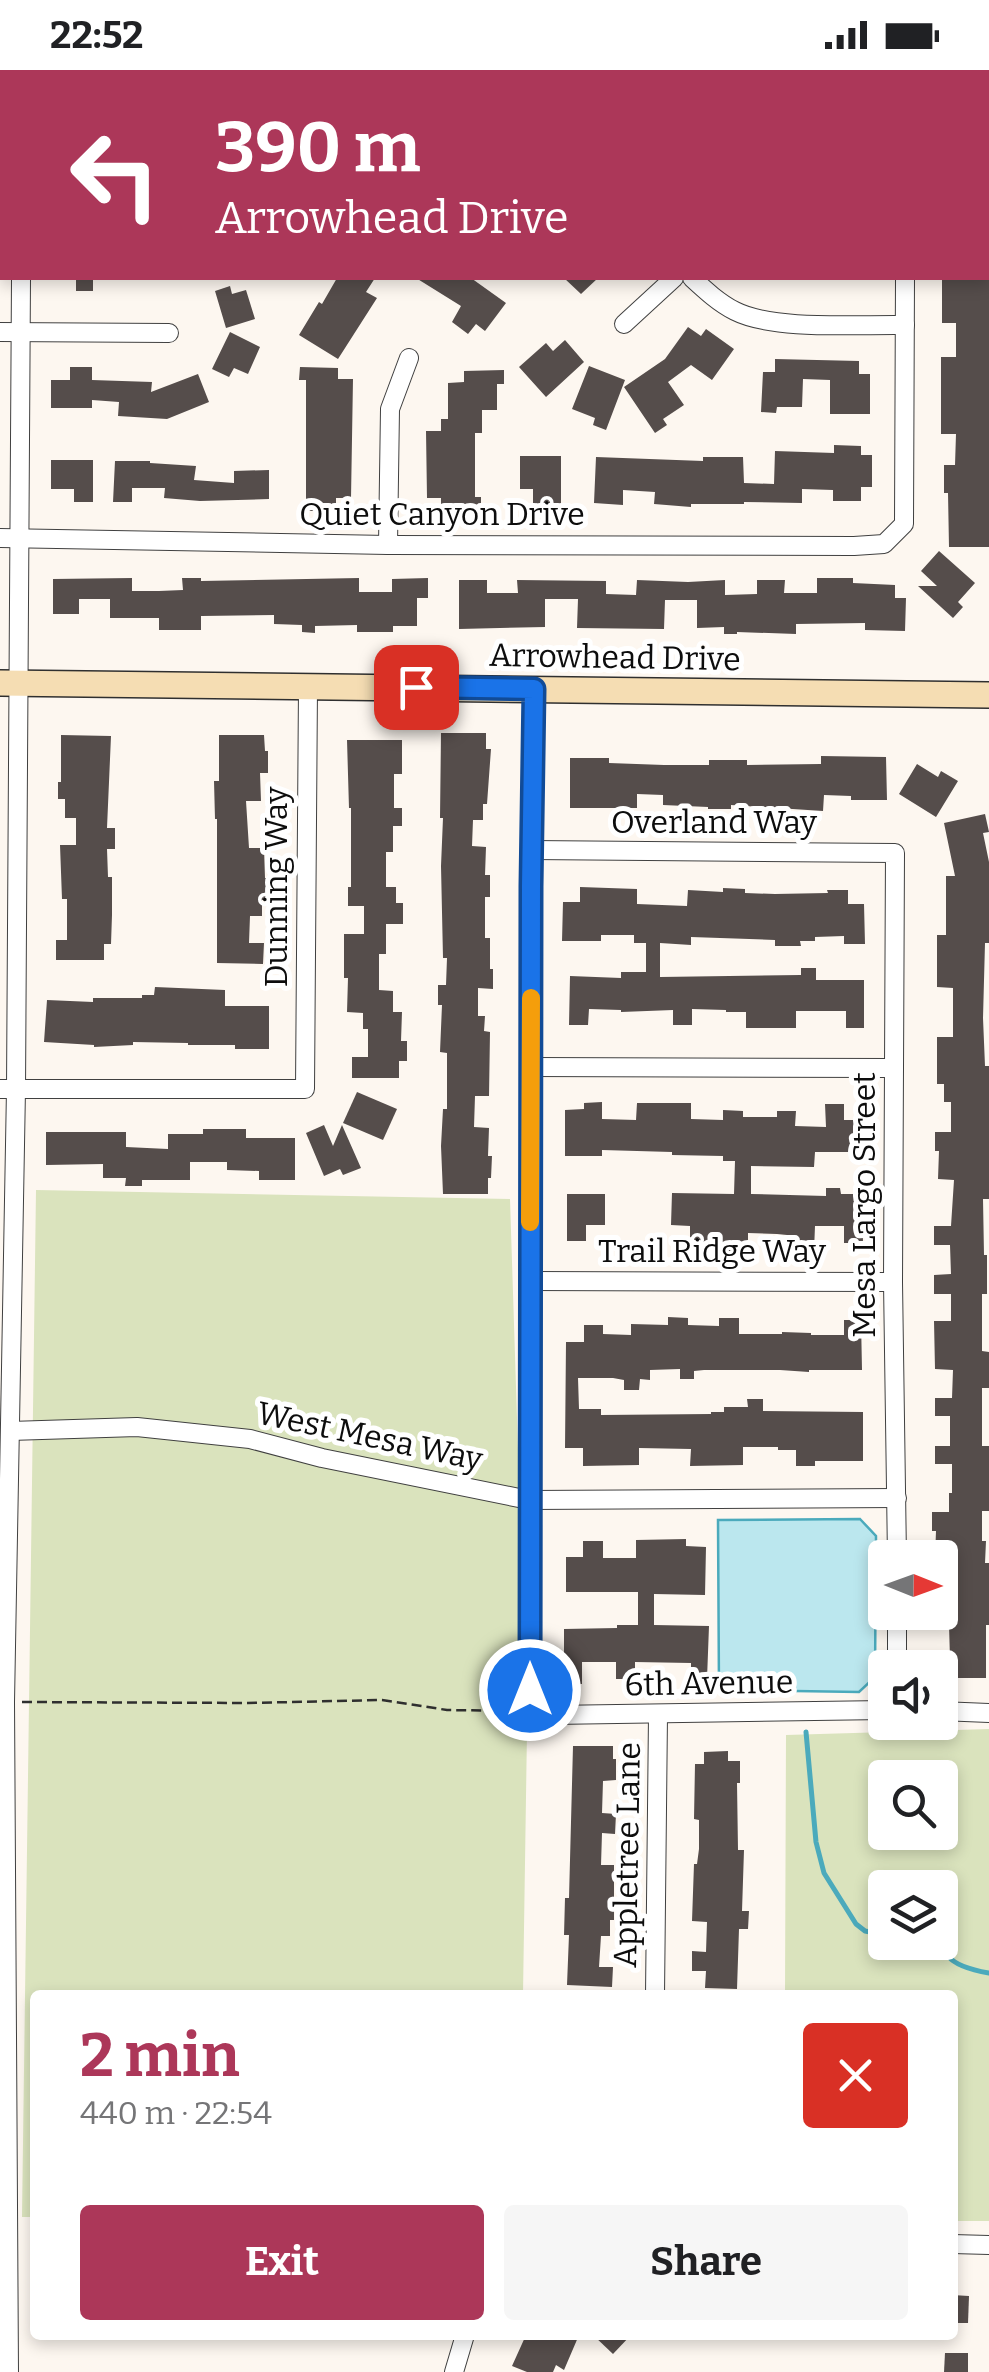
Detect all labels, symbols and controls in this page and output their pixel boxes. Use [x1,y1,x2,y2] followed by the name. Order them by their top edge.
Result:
[50,12,143,58] text: 22:52
[215,106,421,190] text: 390 m
[50,110,180,240] icon: left
[215,191,569,245] text: Arrowhead Drive
[299,495,585,533] street label: Quiet Canyon Drive
[489,636,741,678] street label: Arrowhead Drive
[374,645,459,730] pin
[389,660,444,715] icon: arrive
[257,786,295,987] street label: Dunning Way
[611,803,818,841] street label: Overland Way
[845,1072,883,1338] street label: Mesa Largo Street
[598,1232,827,1270] street label: Trail Ridge Way
[254,1394,487,1479] street label: West Mesa Way
[868,1540,958,1630] north arrow
[868,1540,958,1960] map controls
[478,1638,582,1742] position arrow
[868,1650,958,1740] button: sound
[624,1663,794,1703] street label: 6th Avenue
[606,1742,648,1968] street label: Appletree Lane
[868,1760,958,1850] button: search
[868,1870,958,1960] button: layers
[80,2020,240,2092] text: 2 min
[803,2023,908,2128] button: close
[80,2094,272,2132] text: 440 m · 22:54
[80,2205,484,2320] button: Exit
[504,2205,908,2320] button: Share

